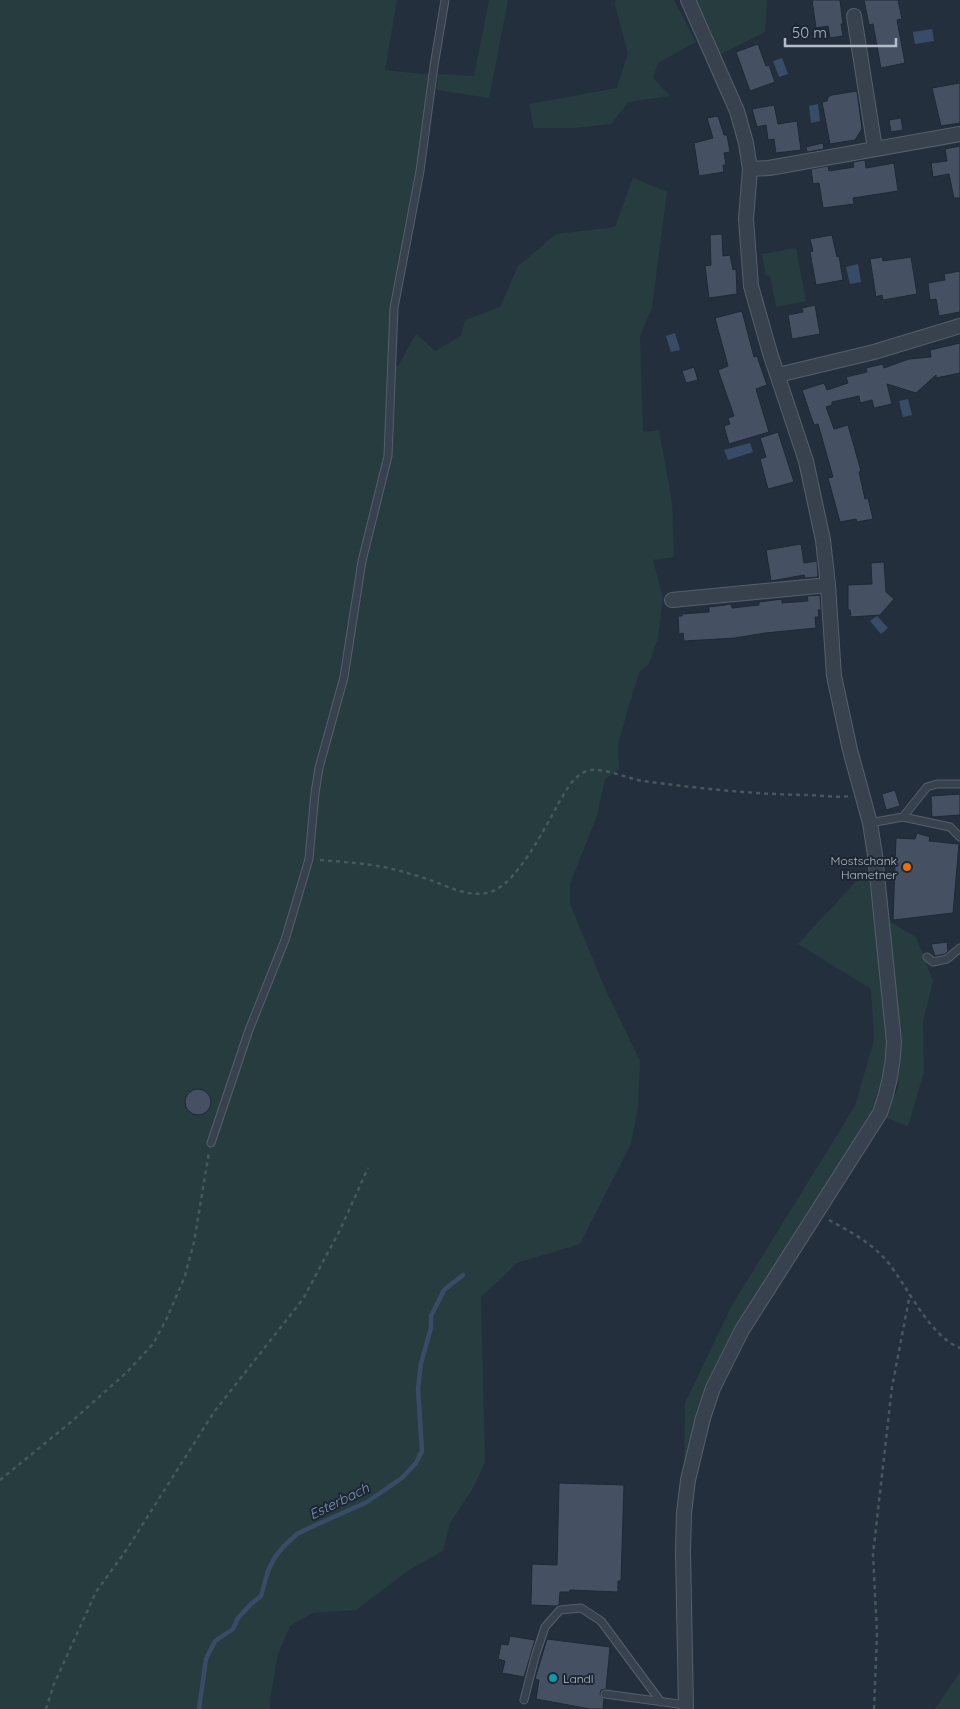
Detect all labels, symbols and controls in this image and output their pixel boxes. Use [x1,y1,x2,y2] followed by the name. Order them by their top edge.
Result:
[785,15,896,47] scale bar
[792,23,827,42] text: 50 m
[831,853,897,882] place label: Mostschank Hametner
[901,861,913,873] marker: Mostschank Hametner
[306,1478,373,1523] water label: Esterbach
[563,1671,594,1686] place label: Landl
[547,1672,559,1684] marker: Landl

